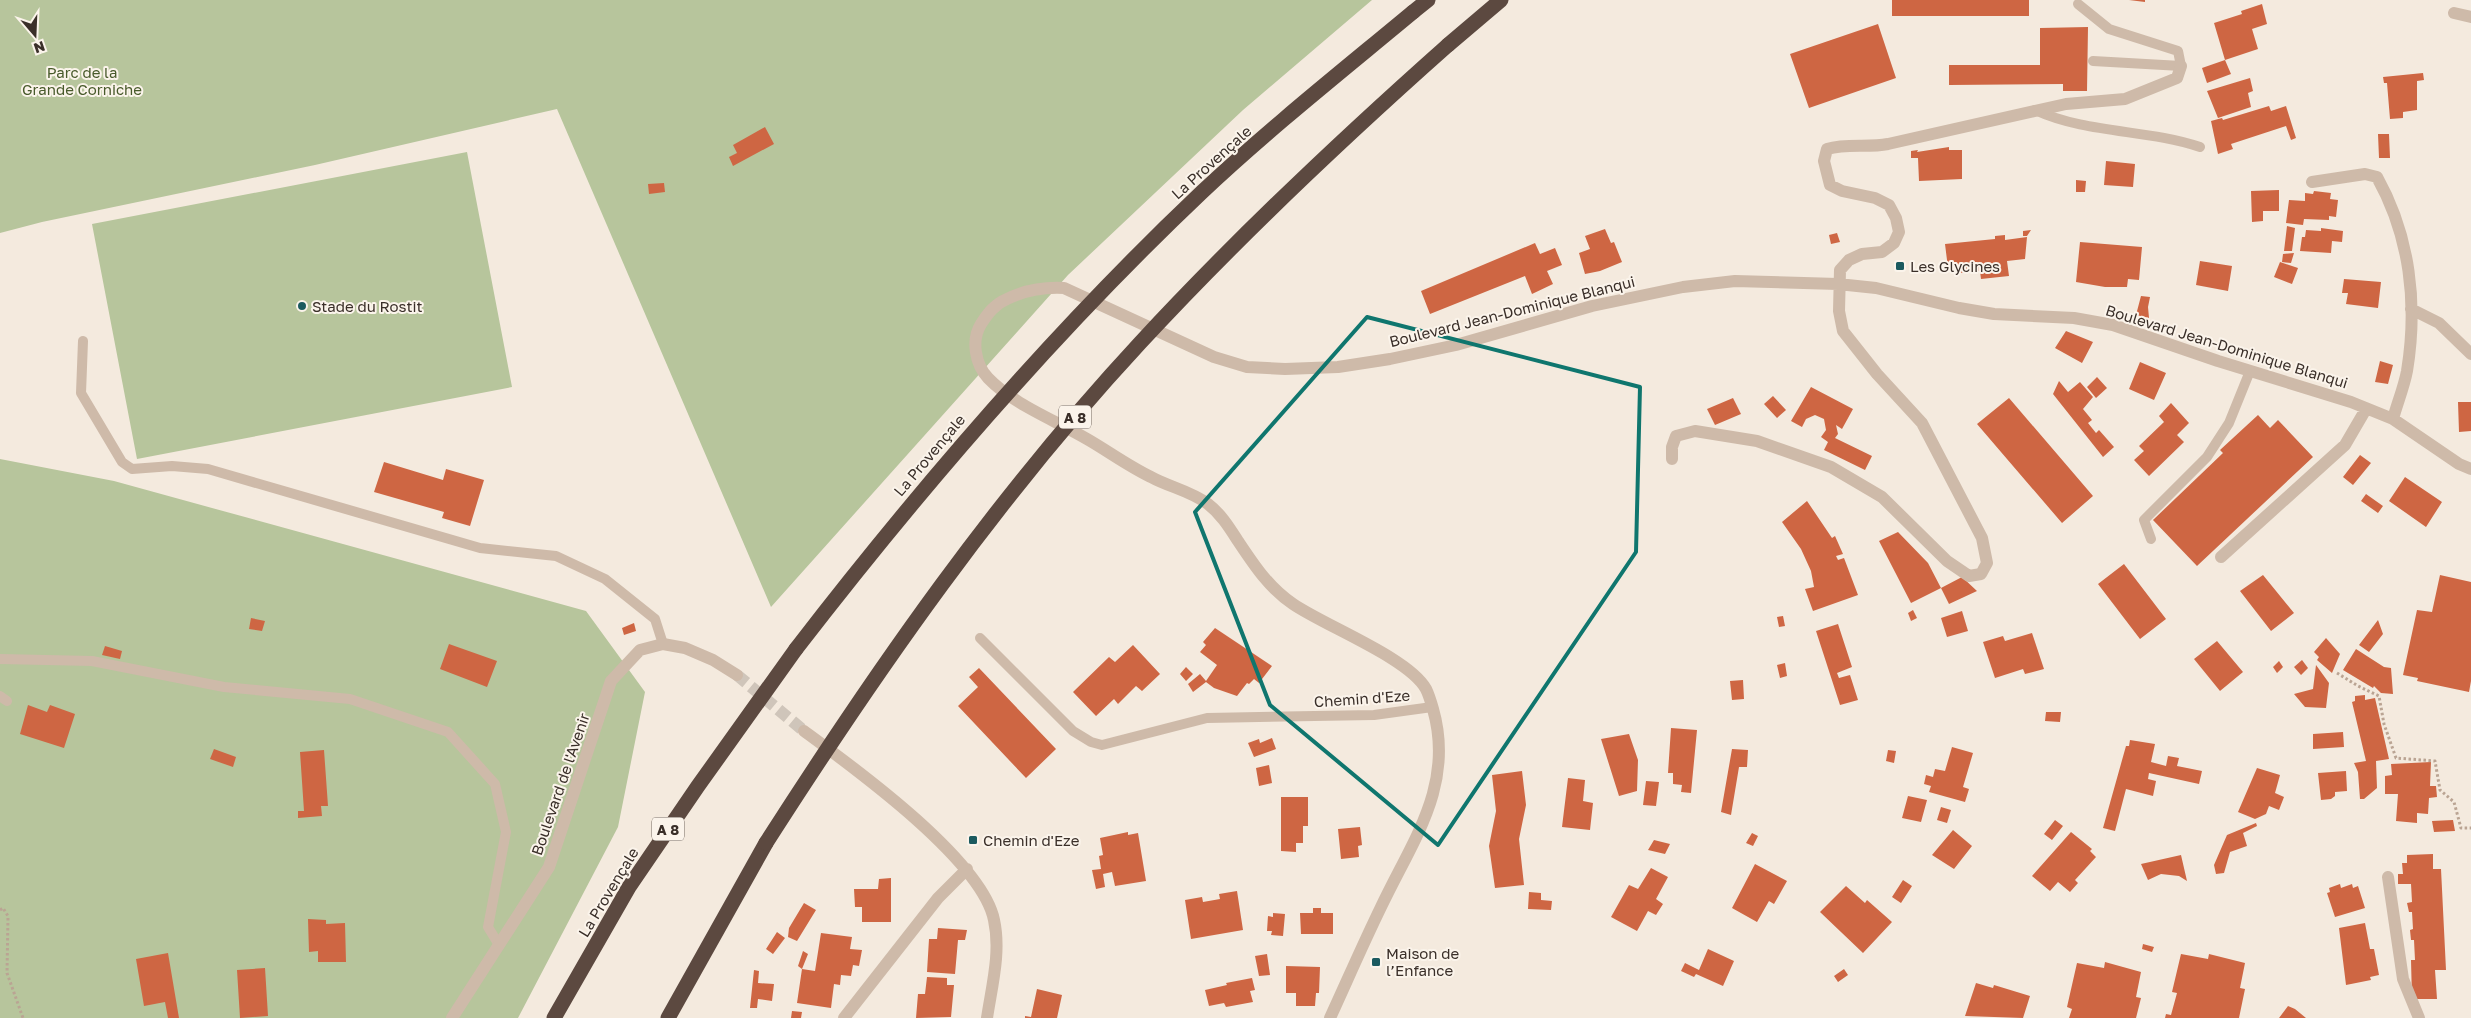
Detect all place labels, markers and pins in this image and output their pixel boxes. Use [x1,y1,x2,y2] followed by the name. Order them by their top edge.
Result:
[1910,257,2000,275] place label: Les Glycines
[1894,260,1906,272] marker: Les Glycines
[312,297,423,315] place label: Stade du Rostit
[296,300,308,312] marker: Stade du Rostit
[983,831,1080,849] place label: Chemin d'Eze
[967,834,979,846] marker: Chemin d'Eze
[1386,944,1460,979] place label: Maison de l’Enfance
[1370,956,1382,968] marker: Maison de l’Enfance

